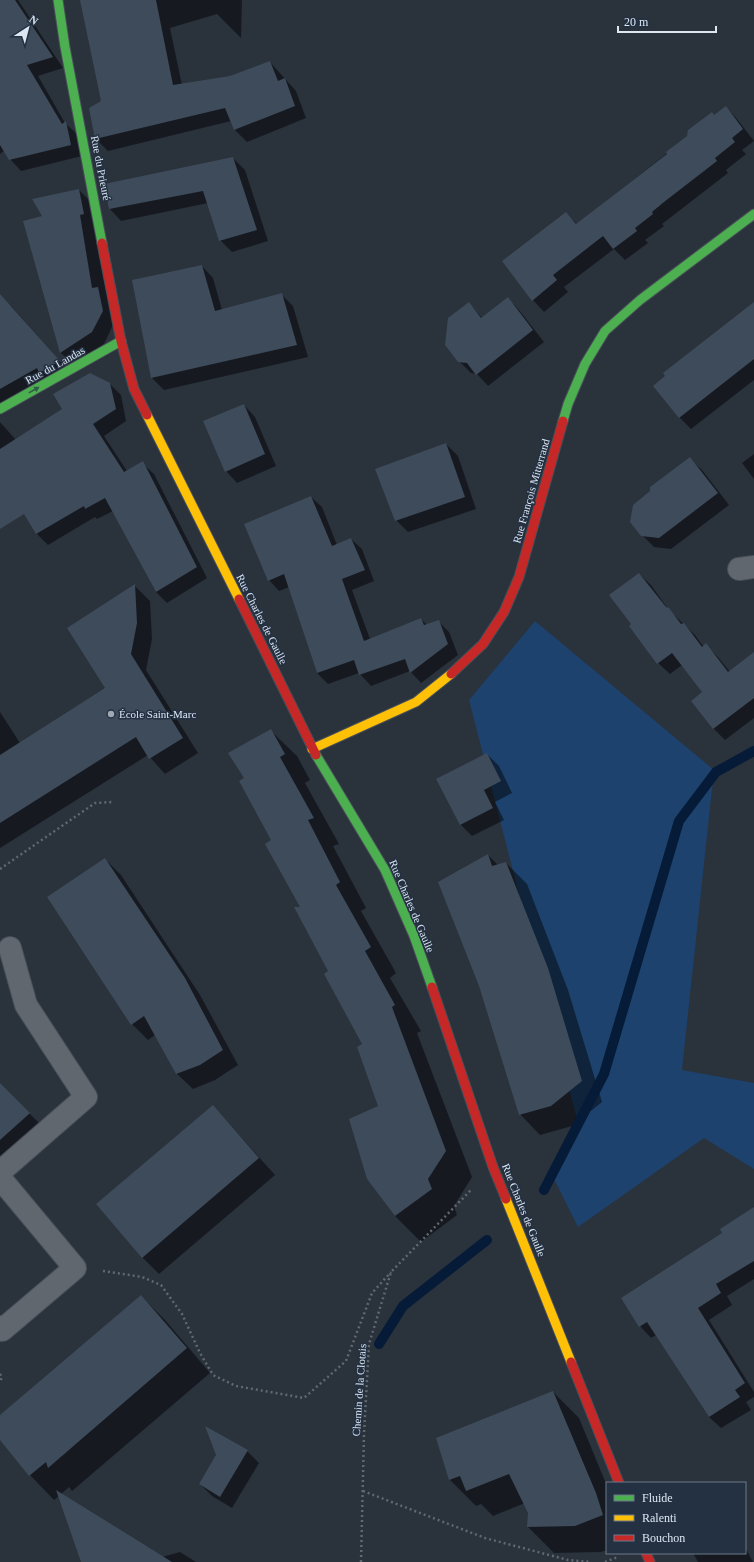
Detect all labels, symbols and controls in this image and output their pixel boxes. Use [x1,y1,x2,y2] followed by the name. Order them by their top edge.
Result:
[8,8,48,48] north arrow
[618,8,716,34] scale bar
[27,13,41,27] text: N
[624,15,649,29] text: 20 m
[89,134,113,202] street label: Rue du Prieuré
[23,344,87,386] street label: Rue du Landas
[28,387,40,393] one-way arrow
[510,437,552,545] street label: Rue François Mitterrand
[234,572,290,666] street label: Rue Charles de Gaulle
[119,708,196,720] place label: École Saint-Marc
[106,709,116,719] marker: École Saint-Marc
[387,858,437,954] street label: Rue Charles de Gaulle
[500,1162,548,1258] street label: Rue Charles de Gaulle
[350,1343,368,1437] street label: Chemin de la Clotais
[606,1482,746,1554] legend
[642,1491,673,1505] text: Fluide
[642,1511,677,1525] text: Ralenti
[642,1531,685,1545] text: Bouchon

